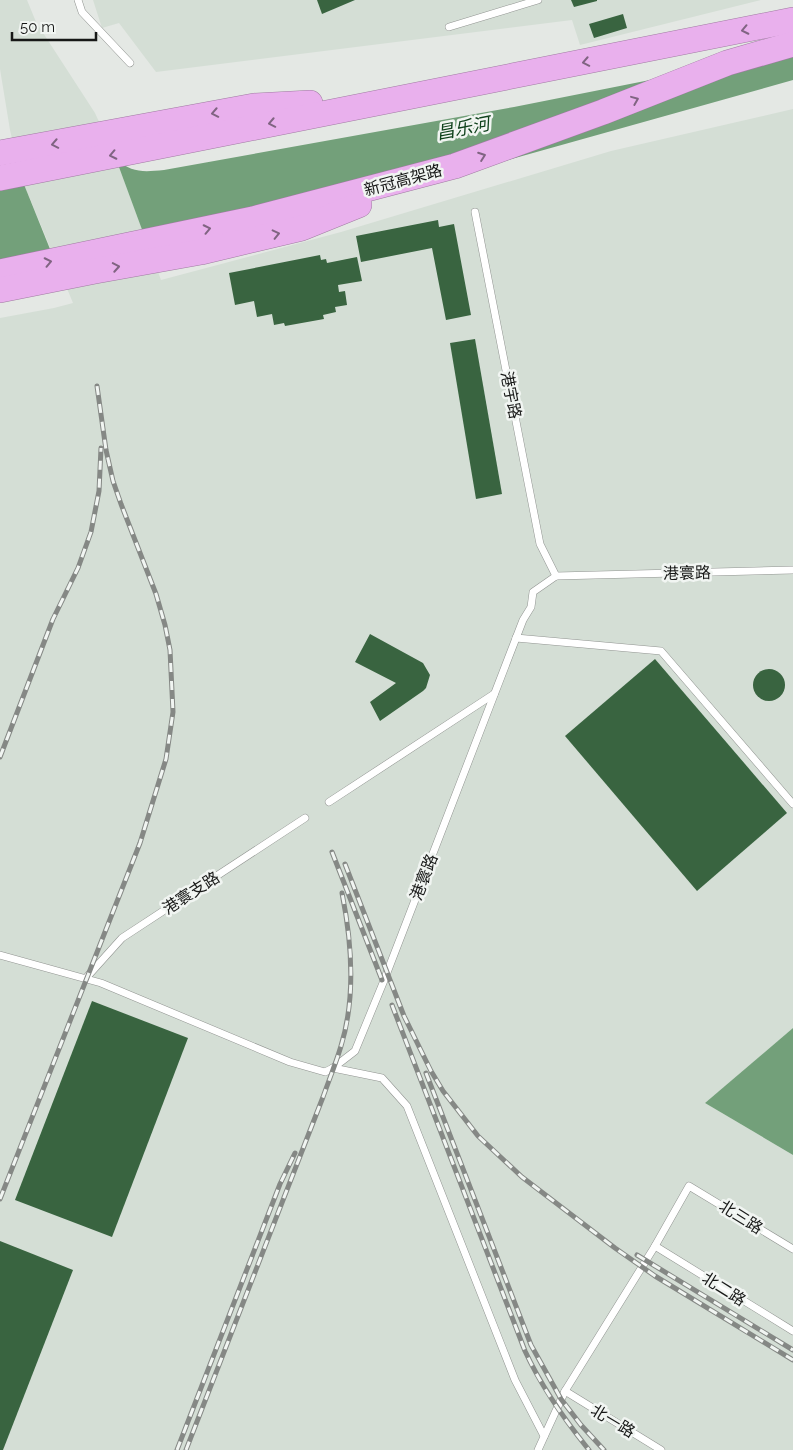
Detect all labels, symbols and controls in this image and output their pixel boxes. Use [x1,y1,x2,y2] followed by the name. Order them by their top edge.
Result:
[12,10,96,42] scale bar
[20,18,55,36] text: 50 m
[741,24,750,34] one-way arrow
[582,56,590,66] one-way arrow
[630,95,638,105] one-way arrow
[210,107,219,118] one-way arrow
[434,112,494,143] water label: 昌乐河
[267,117,276,128] one-way arrow
[51,138,59,148] one-way arrow
[108,150,117,160] one-way arrow
[477,152,486,162] one-way arrow
[362,160,444,200] street label: 新冠高架路
[202,224,211,235] one-way arrow
[271,229,280,240] one-way arrow
[43,258,52,268] one-way arrow
[112,262,121,272] one-way arrow
[497,370,525,420] street label: 港宇路
[663,563,711,583] street label: 港寰路
[407,851,441,903] street label: 港寰路
[159,868,223,918] street label: 港寰支路
[716,1196,766,1238] street label: 北三路
[699,1268,749,1310] street label: 北二路
[588,1400,638,1442] street label: 北一路

